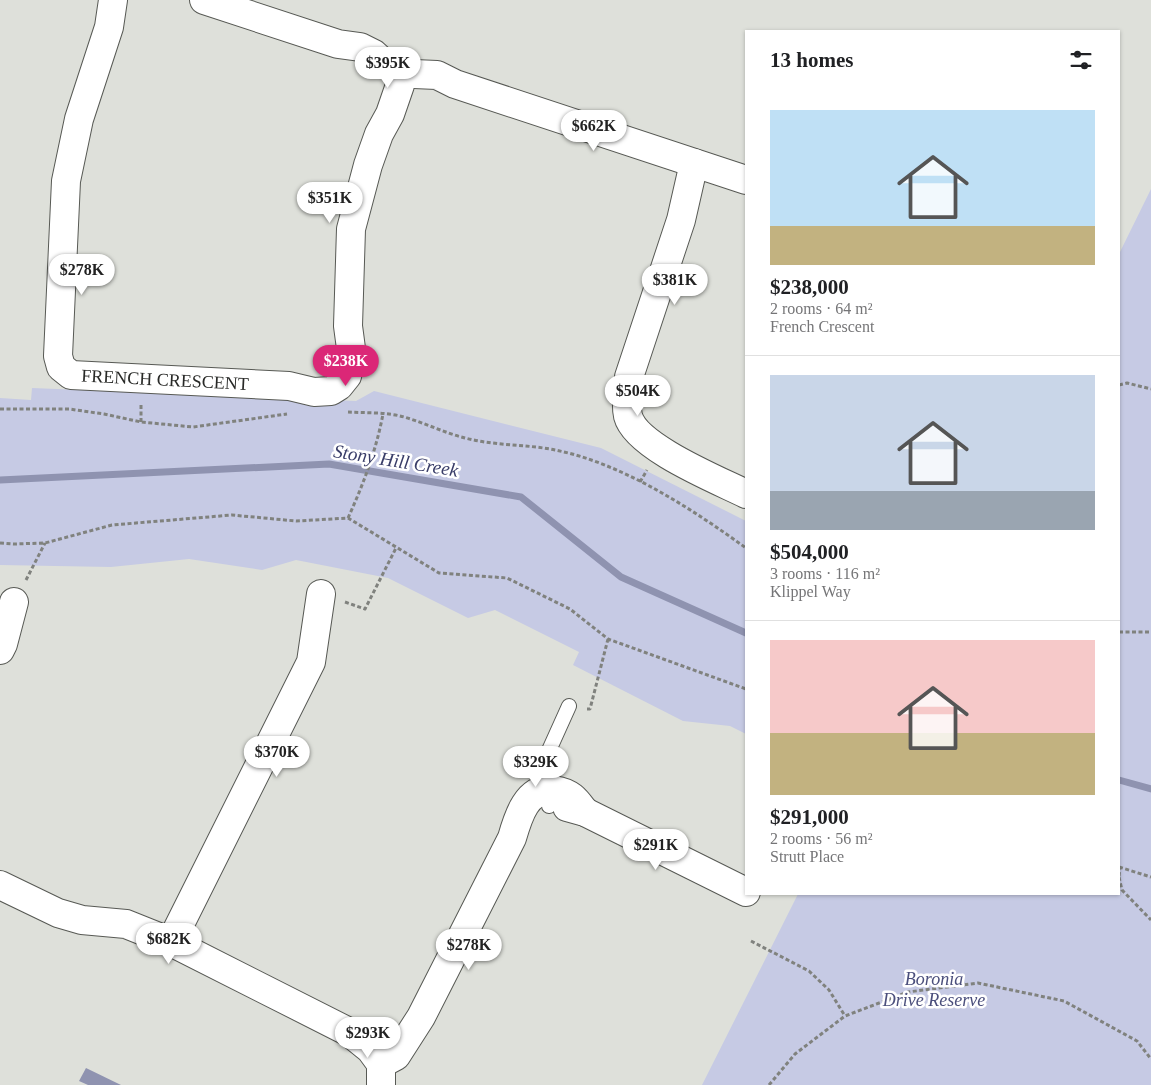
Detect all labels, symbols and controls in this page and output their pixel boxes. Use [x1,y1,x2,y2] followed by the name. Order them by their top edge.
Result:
[353,46,423,89] pin: $395K
[1067,46,1095,74] icon: filters
[770,48,853,72] text: 13 homes
[366,54,410,71] text: $395K
[559,110,629,152] pin: $662K
[572,117,616,134] text: $662K
[888,142,978,232] icon: home
[295,182,365,224] pin: $351K
[308,189,352,206] text: $351K
[47,254,117,296] pin: $278K
[60,261,104,278] text: $278K
[640,264,710,306] pin: $381K
[653,271,697,288] text: $381K
[770,275,849,299] text: $238,000
[770,300,873,317] text: 2 rooms · 64 m²
[770,318,874,335] text: French Crescent
[311,344,381,387] pin: $238K
[324,352,368,369] text: $238K
[81,366,249,394] street label: FRENCH CRESCENT
[603,374,673,417] pin: $504K
[616,382,660,399] text: $504K
[888,408,978,498] icon: home
[332,440,460,481] water label: Stony Hill Creek
[770,540,849,564] text: $504,000
[770,565,880,582] text: 3 rooms · 116 m²
[770,583,851,600] text: Klippel Way
[888,673,978,763] icon: home
[242,736,312,778] pin: $370K
[255,743,299,760] text: $370K
[501,746,571,788] pin: $329K
[514,753,558,770] text: $329K
[770,805,849,829] text: $291,000
[621,828,691,871] pin: $291K
[770,830,873,847] text: 2 rooms · 56 m²
[634,836,678,853] text: $291K
[770,848,844,865] text: Strutt Place
[134,922,204,965] pin: $682K
[434,928,504,971] pin: $278K
[147,930,191,947] text: $682K
[447,936,491,953] text: $278K
[882,969,985,1010] park label: Boronia Drive Reserve
[333,1016,403,1059] pin: $293K
[346,1024,390,1041] text: $293K

